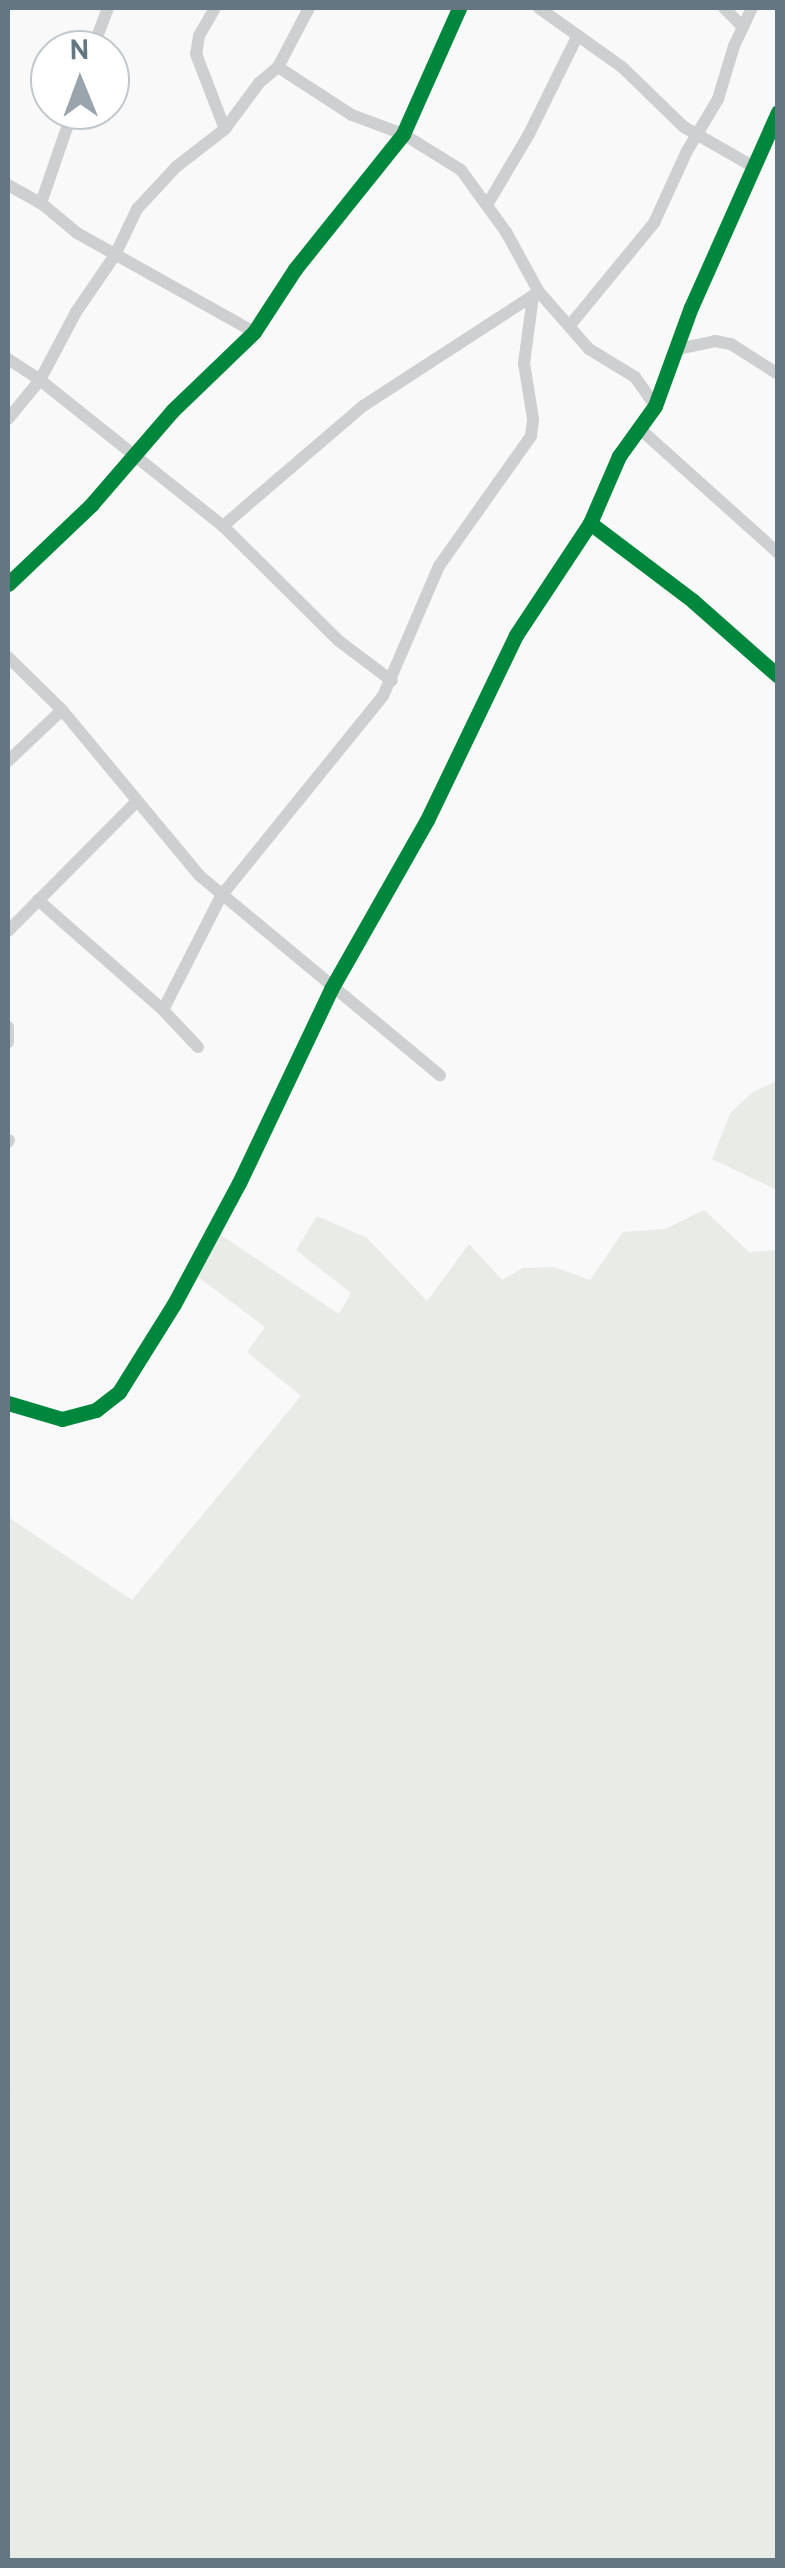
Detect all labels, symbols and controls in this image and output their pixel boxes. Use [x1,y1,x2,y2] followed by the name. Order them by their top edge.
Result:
[30,30,130,130] north arrow
[69,34,90,70] text: N

